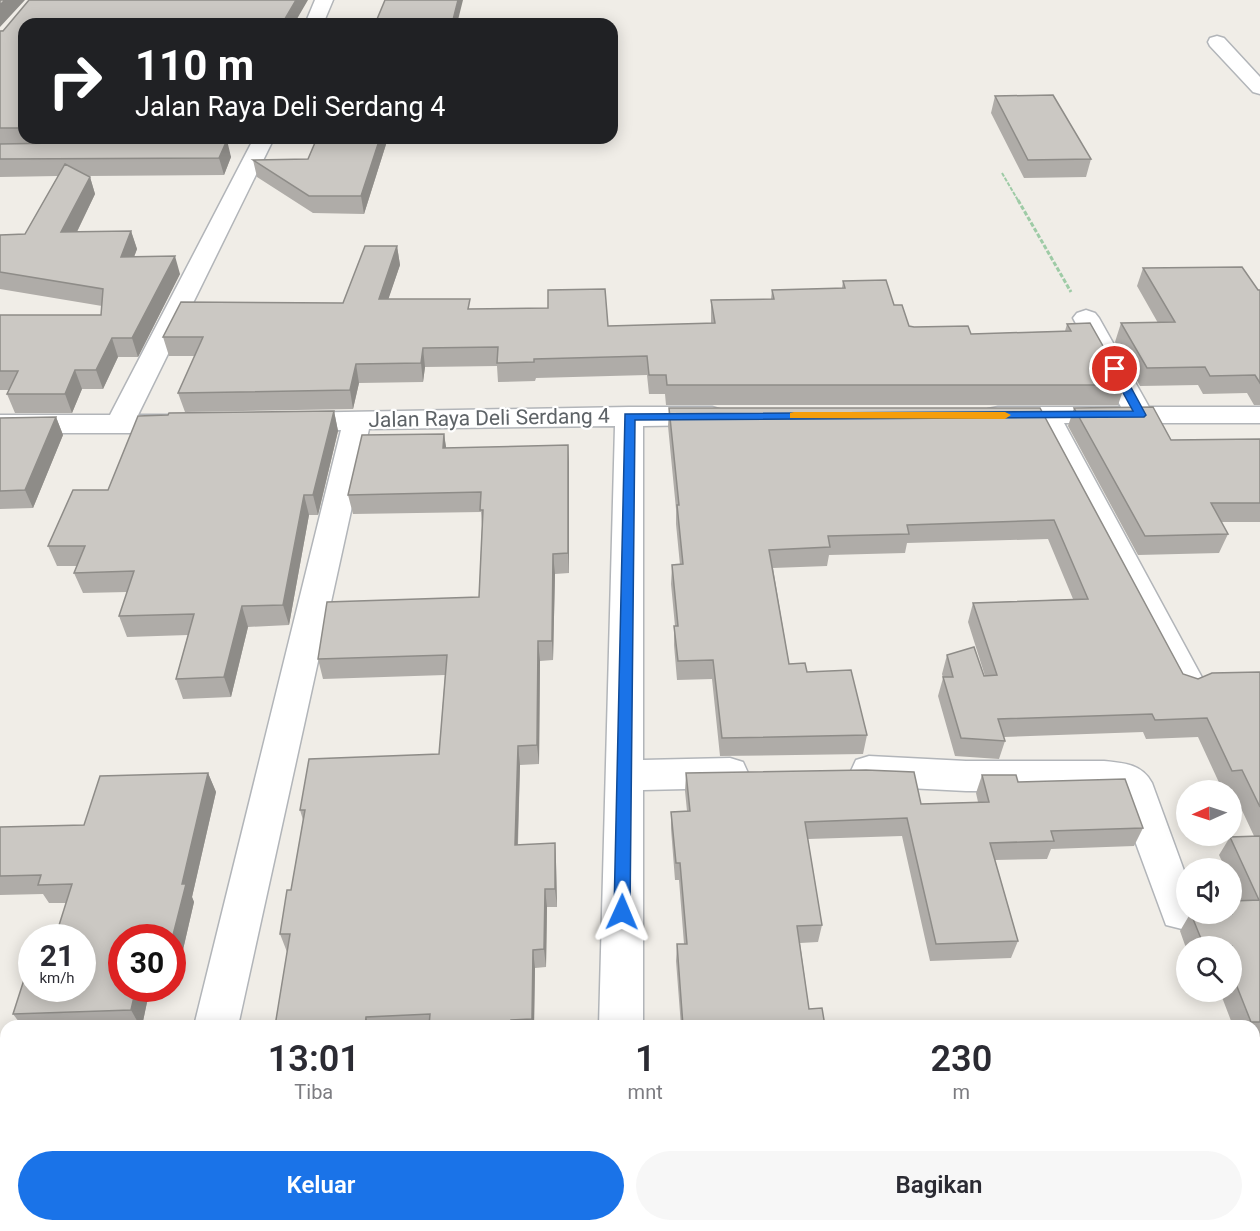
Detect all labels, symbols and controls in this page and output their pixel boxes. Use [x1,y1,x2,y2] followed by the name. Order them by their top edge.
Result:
[135,41,254,90] text: 110 m
[36,42,114,120] icon: right
[135,91,446,123] text: Jalan Raya Deli Serdang 4
[1089,343,1140,394] pin
[1098,352,1131,385] icon: arrive
[368,404,610,432] street label: Jalan Raya Deli Serdang 4
[1176,780,1242,846] north arrow
[1176,780,1242,1002] map controls
[1176,858,1242,924] button: sound
[590,880,654,944] position arrow
[108,924,186,1002] speed limit sign: 30
[1176,936,1242,1002] button: search
[40,938,74,973] text: 21
[39,969,75,987] text: km/h
[268,1038,360,1080] text: 13:01
[635,1038,655,1080] text: 1
[931,1038,992,1080] text: 230
[294,1080,333,1104] text: Tiba
[628,1080,663,1104] text: mnt
[953,1080,970,1104] text: m
[18,1151,624,1220] button: Keluar
[636,1151,1242,1220] button: Bagikan

